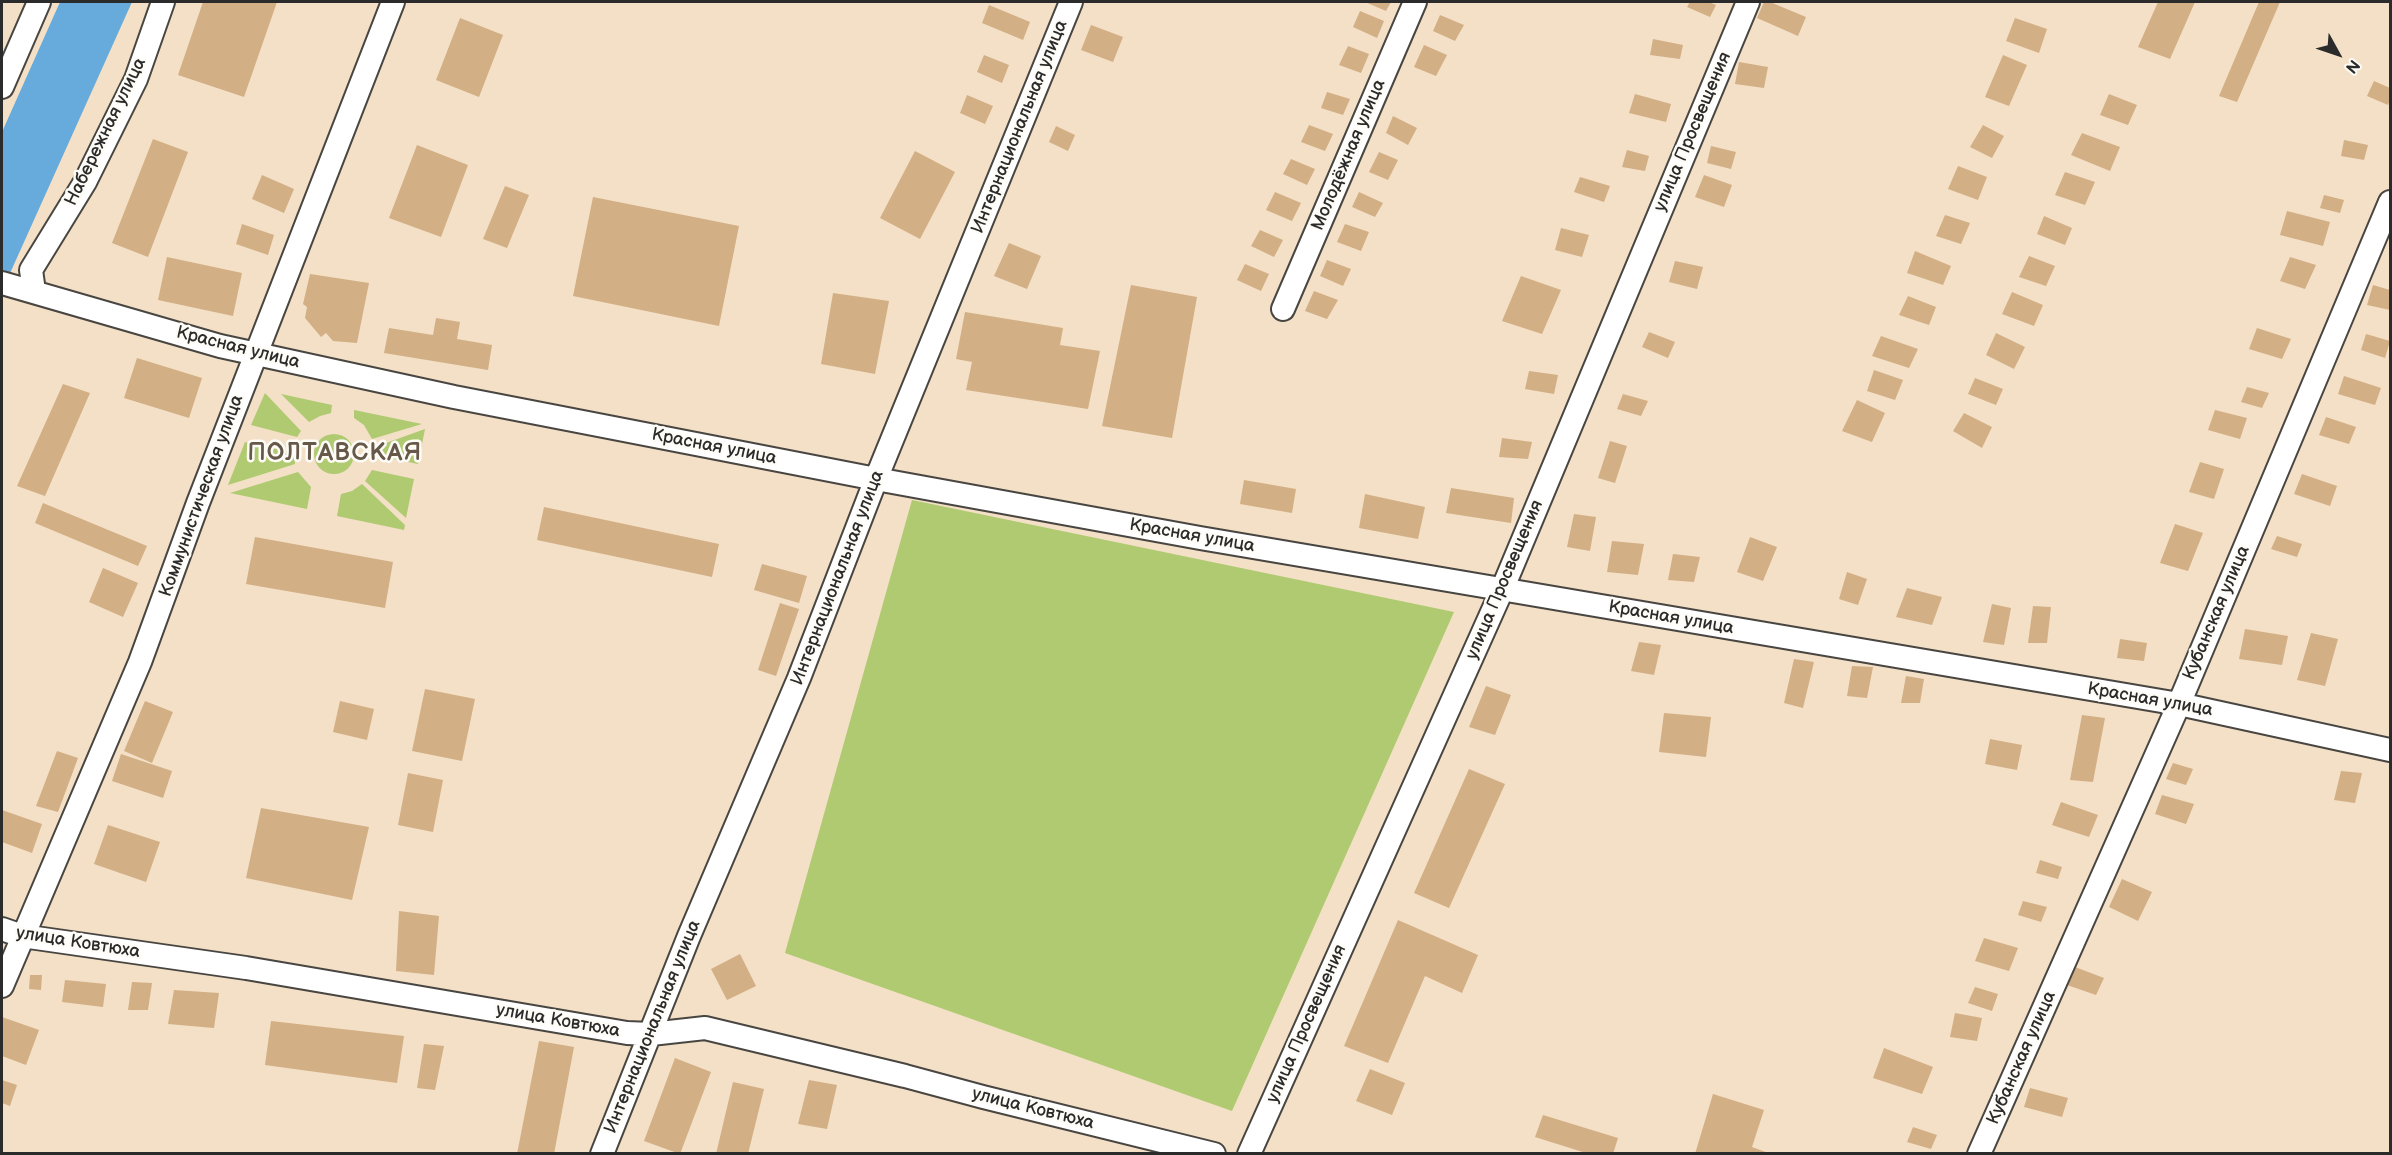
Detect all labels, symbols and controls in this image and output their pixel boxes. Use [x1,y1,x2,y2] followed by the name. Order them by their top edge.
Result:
[967,17,1073,237] street label: Интернациональная улица
[2308,24,2368,84] north arrow
[1650,49,1736,215] street label: улица Просвещения
[61,54,151,210] street label: Набережная улица
[2341,55,2363,77] text: N
[1307,76,1391,234] street label: Молодёжная улица
[174,322,302,374] street label: Красная улица
[155,392,249,600] street label: Коммунистическая улица
[650,424,778,470] street label: Красная улица
[247,440,423,468] district label: ПОЛТАВСКАЯ
[787,468,889,688] street label: Интернациональная улица
[1462,497,1548,663] street label: улица Просвещения
[1128,514,1256,558] street label: Красная улица
[2179,543,2255,683] street label: Кубанская улица
[1607,596,1735,640] street label: Красная улица
[2086,678,2214,722] street label: Красная улица
[600,917,706,1137] street label: Интернациональная улица
[14,923,142,963] street label: улица Ковтюха
[1262,941,1352,1107] street label: улица Просвещения
[1983,988,2061,1128] street label: Кубанская улица
[494,999,622,1043] street label: улица Ковтюха
[970,1083,1096,1135] street label: улица Ковтюха

